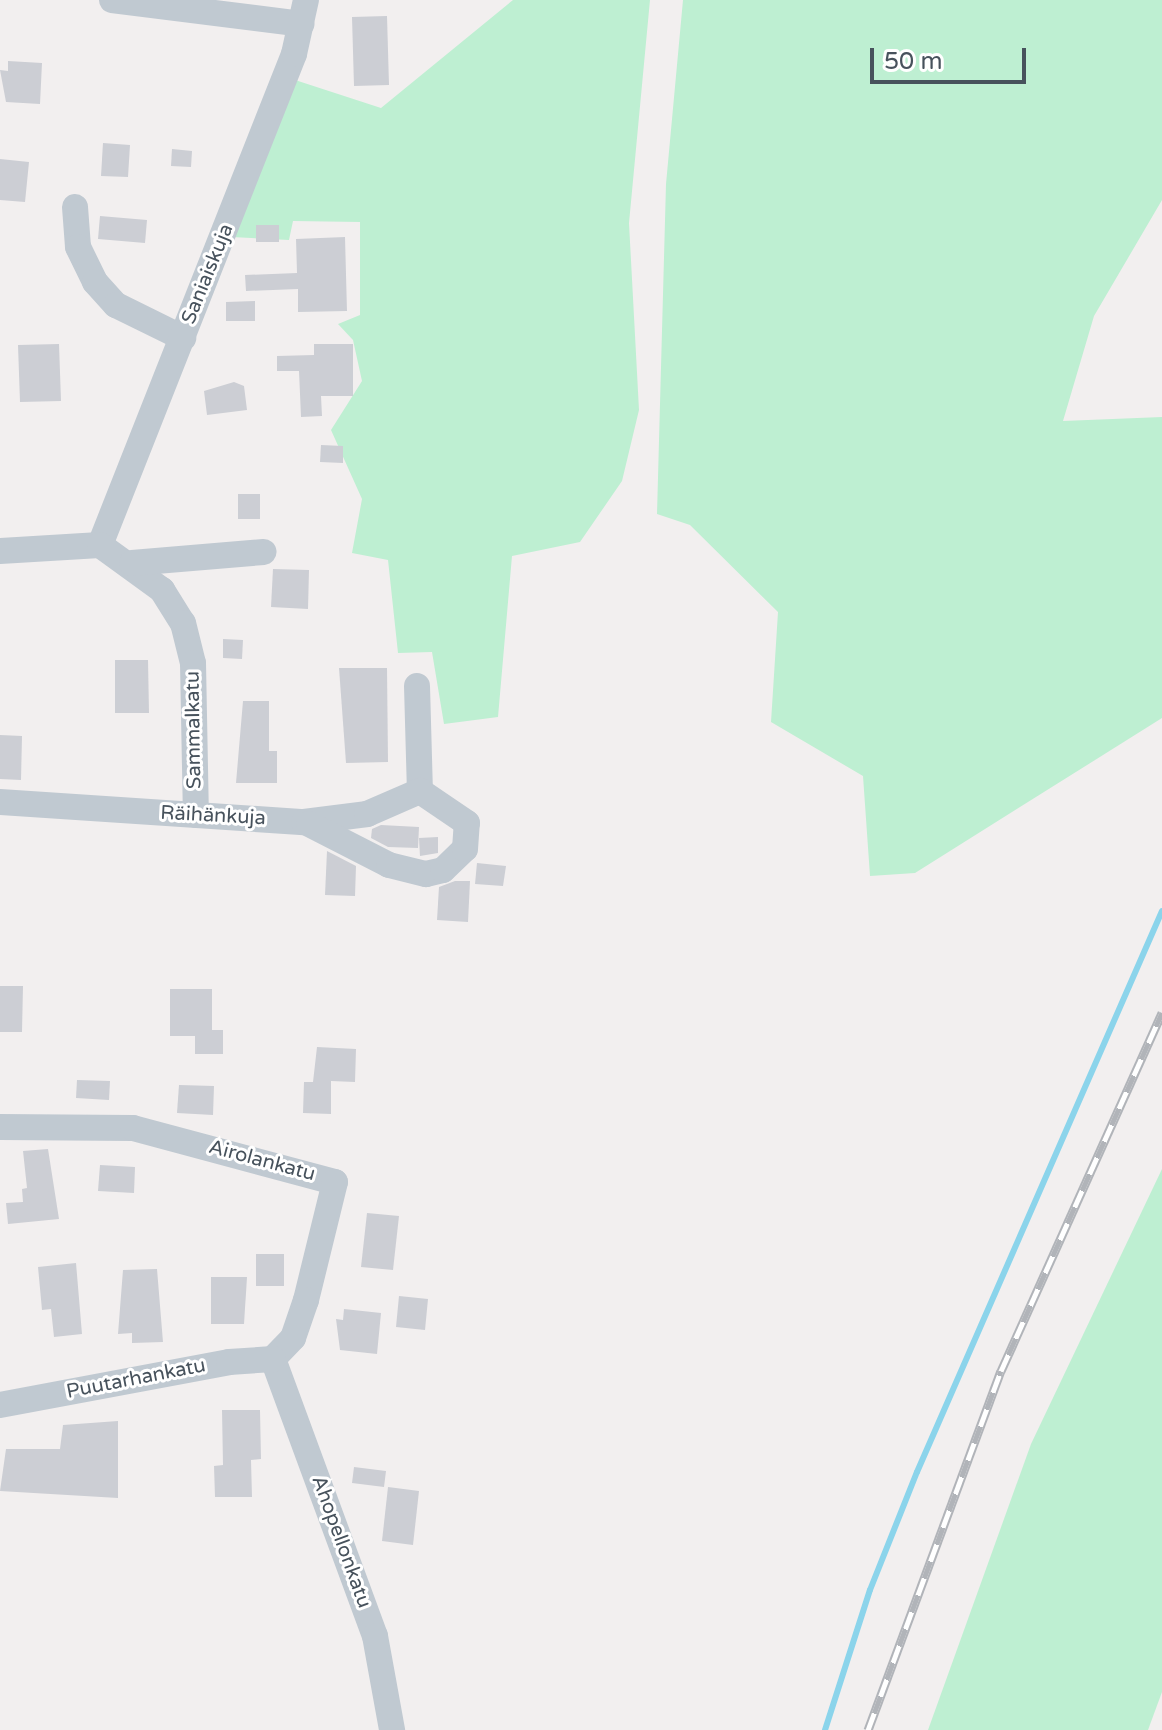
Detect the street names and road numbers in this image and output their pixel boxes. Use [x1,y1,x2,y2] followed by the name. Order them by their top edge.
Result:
[177,220,239,328] street label: Saniaiskuja
[181,671,207,789] street label: Sammalkatu
[160,801,266,831] street label: Räihänkuja
[206,1135,318,1187] street label: Airolankatu
[64,1354,208,1404] street label: Puutarhankatu
[306,1473,376,1611] street label: Ahopellonkatu

